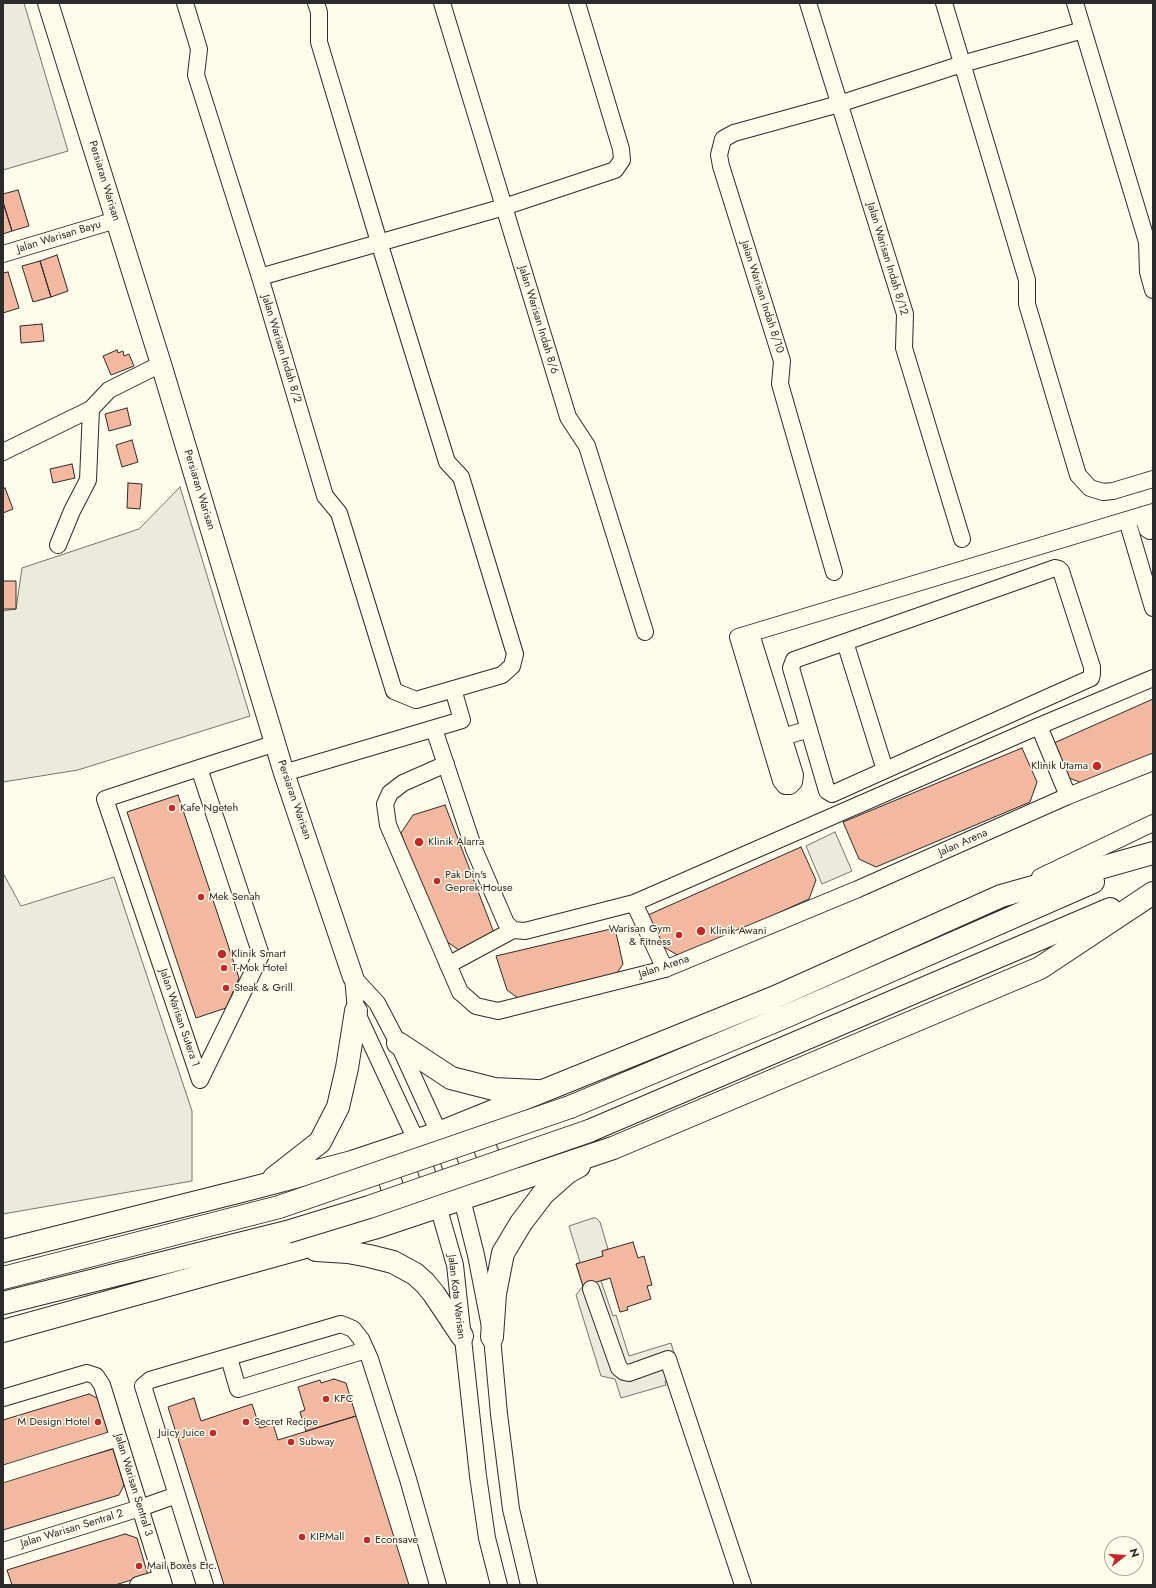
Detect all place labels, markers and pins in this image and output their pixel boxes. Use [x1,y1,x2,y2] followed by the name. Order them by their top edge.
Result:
[1031,759,1088,773] place label: Klinik Utama
[1091,760,1103,772] marker: Klinik Utama
[180,801,238,815] place label: Kafe Ngeteh
[167,803,177,813] marker: Kafe Ngeteh
[428,835,484,849] place label: Klinik Alarra
[413,836,425,848] marker: Klinik Alarra
[445,868,513,894] place label: Pak Din's Geprek House
[432,876,442,886] marker: Pak Din's Geprek House
[209,890,260,904] place label: Mek Senah
[196,892,206,902] marker: Mek Senah
[608,922,671,948] place label: Warisan Gym & Fitness
[710,924,766,938] place label: Klinik Awani
[695,925,707,937] marker: Klinik Awani
[674,930,684,940] marker: Warisan Gym & Fitness
[231,947,286,961] place label: Klinik Smart
[216,948,228,960] marker: Klinik Smart
[232,961,287,975] place label: T-Mok Hotel
[219,963,229,973] marker: T-Mok Hotel
[234,981,293,995] place label: Steak & Grill
[221,983,231,993] marker: Steak & Grill
[334,1392,353,1406] place label: KFC
[321,1394,331,1404] marker: KFC
[17,1415,90,1429] place label: M Design Hotel
[254,1415,318,1429] place label: Secret Recipe
[93,1417,103,1427] marker: M Design Hotel
[241,1417,251,1427] marker: Secret Recipe
[158,1426,205,1440] place label: Juicy Juice
[208,1428,218,1438] marker: Juicy Juice
[299,1435,334,1449] place label: Subway
[286,1437,296,1447] marker: Subway
[310,1530,344,1544] place label: KIPMall
[297,1532,307,1542] marker: KIPMall
[375,1533,418,1547] place label: Econsave
[362,1535,372,1545] marker: Econsave
[147,1559,217,1573] place label: Mail Boxes Etc.
[134,1561,144,1571] marker: Mail Boxes Etc.

